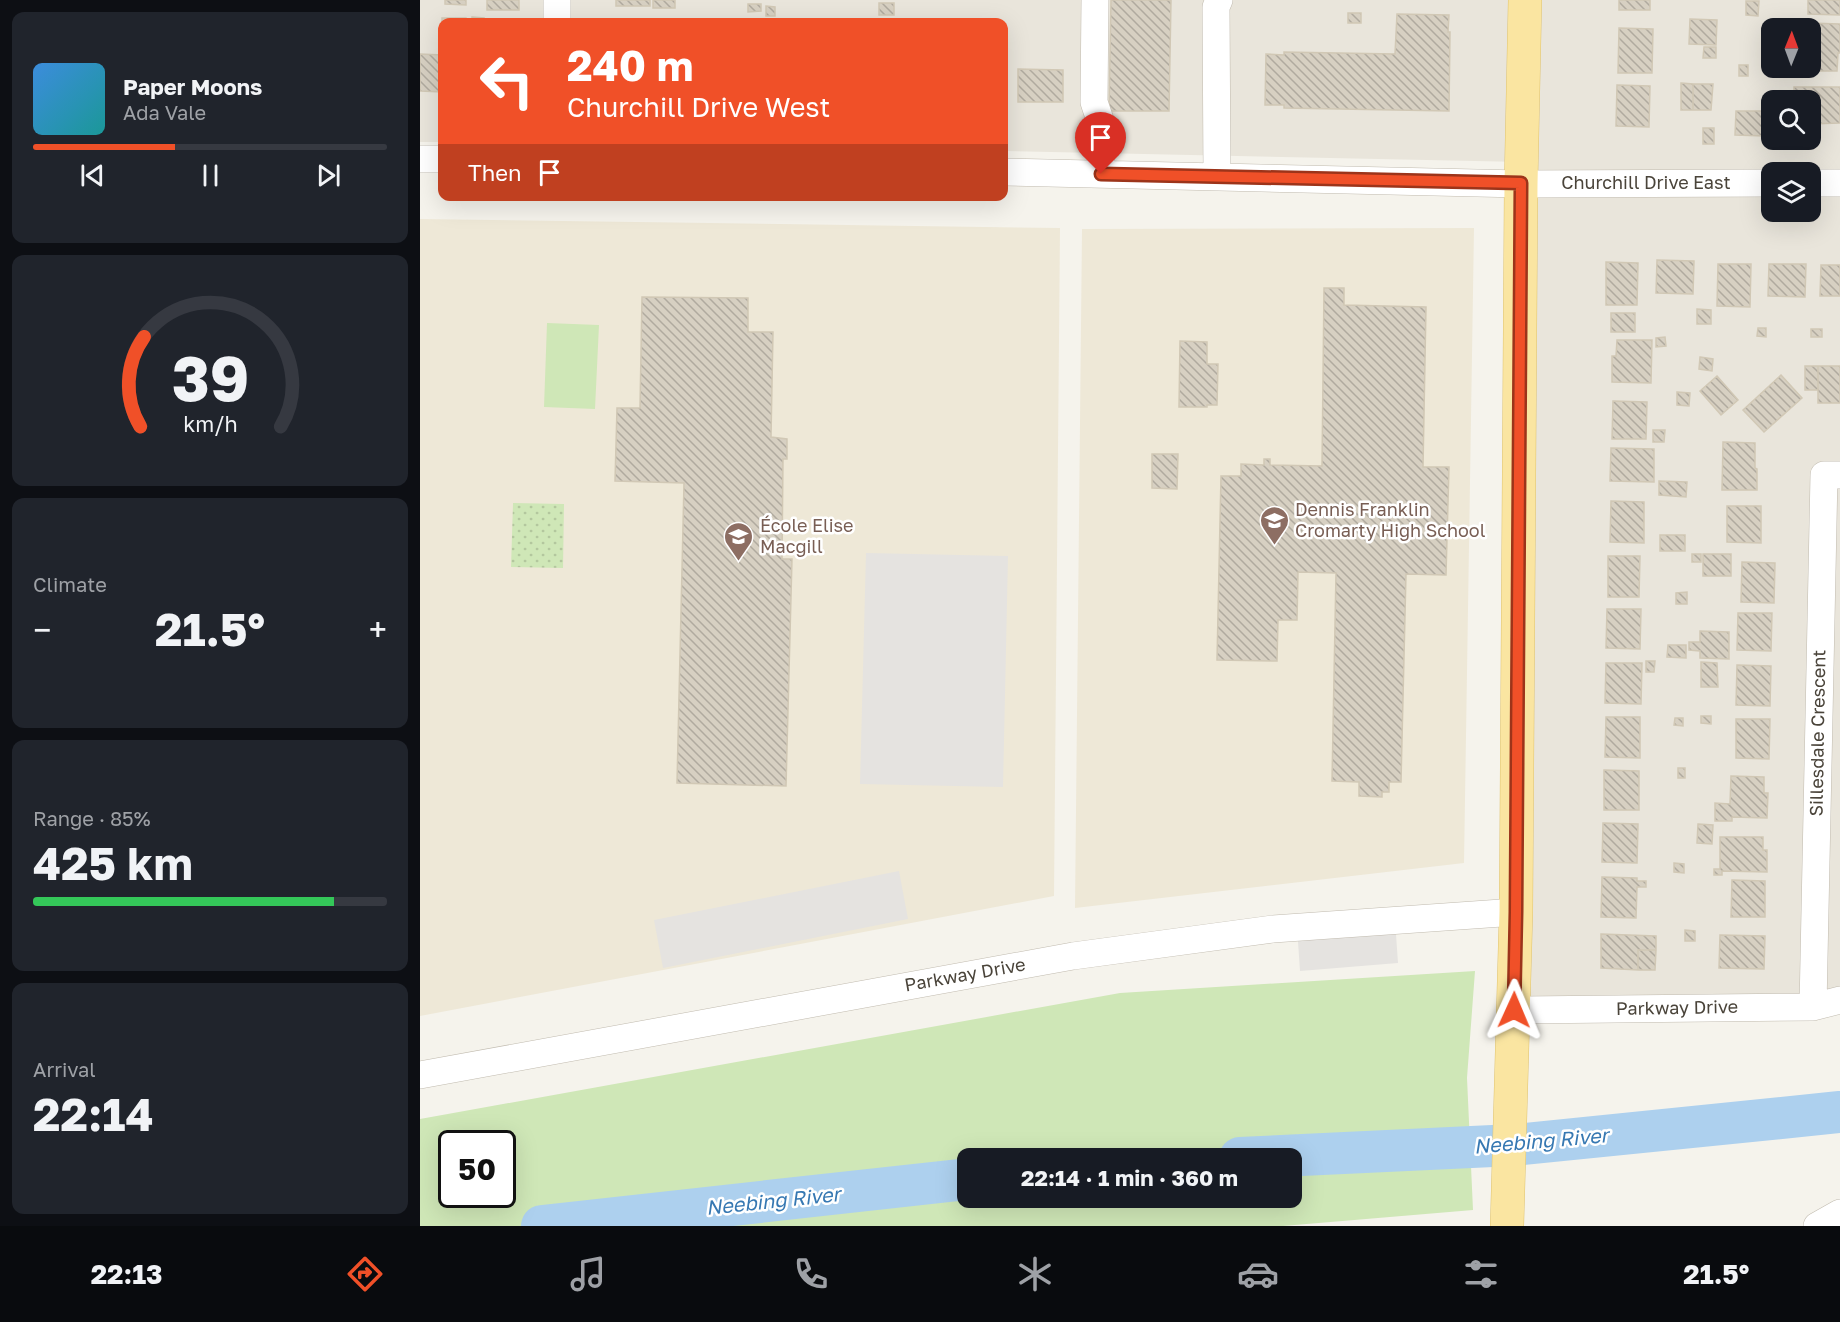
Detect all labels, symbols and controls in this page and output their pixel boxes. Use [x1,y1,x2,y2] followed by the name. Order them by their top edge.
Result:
[1761,18,1821,78] north arrow
[1761,18,1821,222] map controls
[567,40,693,90] text: 240 m
[468,42,546,120] icon: left
[123,73,262,100] text: Paper Moons
[1761,90,1821,150] button: search
[567,91,830,123] text: Churchill Drive West
[123,100,206,124] text: Ada Vale
[1075,112,1126,174] pin
[1084,121,1117,154] icon: arrive
[533,156,566,189] icon: arrive
[76,159,109,192] icon: previous
[194,159,227,192] icon: pause
[312,159,345,192] icon: next
[468,159,521,186] text: Then
[1761,162,1821,222] button: layers
[1561,171,1731,193] street label: Churchill Drive East
[171,340,249,415] text: 39
[183,412,237,438] text: km/h
[1295,498,1486,541] place label: Dennis Franklin Cromarty High School
[1258,504,1290,546] school or university icon: Dennis Franklin Cromarty High School
[760,514,853,557] place label: École Elise Macgill
[723,520,755,562] school or university icon: École Elise Macgill
[33,572,107,596] text: Climate
[155,602,265,656] text: 21.5°
[33,610,51,649] text: −
[369,610,387,649] text: +
[1805,649,1829,817] street label: Sillesdale Crescent
[33,806,151,830] text: Range · 85%
[33,836,193,890] text: 425 km
[903,953,1027,995] street label: Parkway Drive
[1482,978,1546,1042] position arrow
[1616,995,1738,1019] street label: Parkway Drive
[33,1057,96,1081] text: Arrival
[33,1087,154,1141] text: 22:14
[1473,1122,1612,1159] water label: Neebing River
[438,1130,516,1208] speed limit sign: 50
[1021,1164,1238,1191] text: 22:14 · 1 min · 360 m
[705,1181,844,1220] water label: Neebing River
[344,1253,386,1295] icon: directions
[567,1253,609,1295] icon: music
[790,1253,832,1295] icon: phone
[1014,1253,1056,1295] icon: climate
[1237,1253,1279,1295] icon: car
[1460,1253,1502,1295] icon: filters
[91,1258,163,1290] text: 22:13
[1683,1258,1749,1290] text: 21.5°

